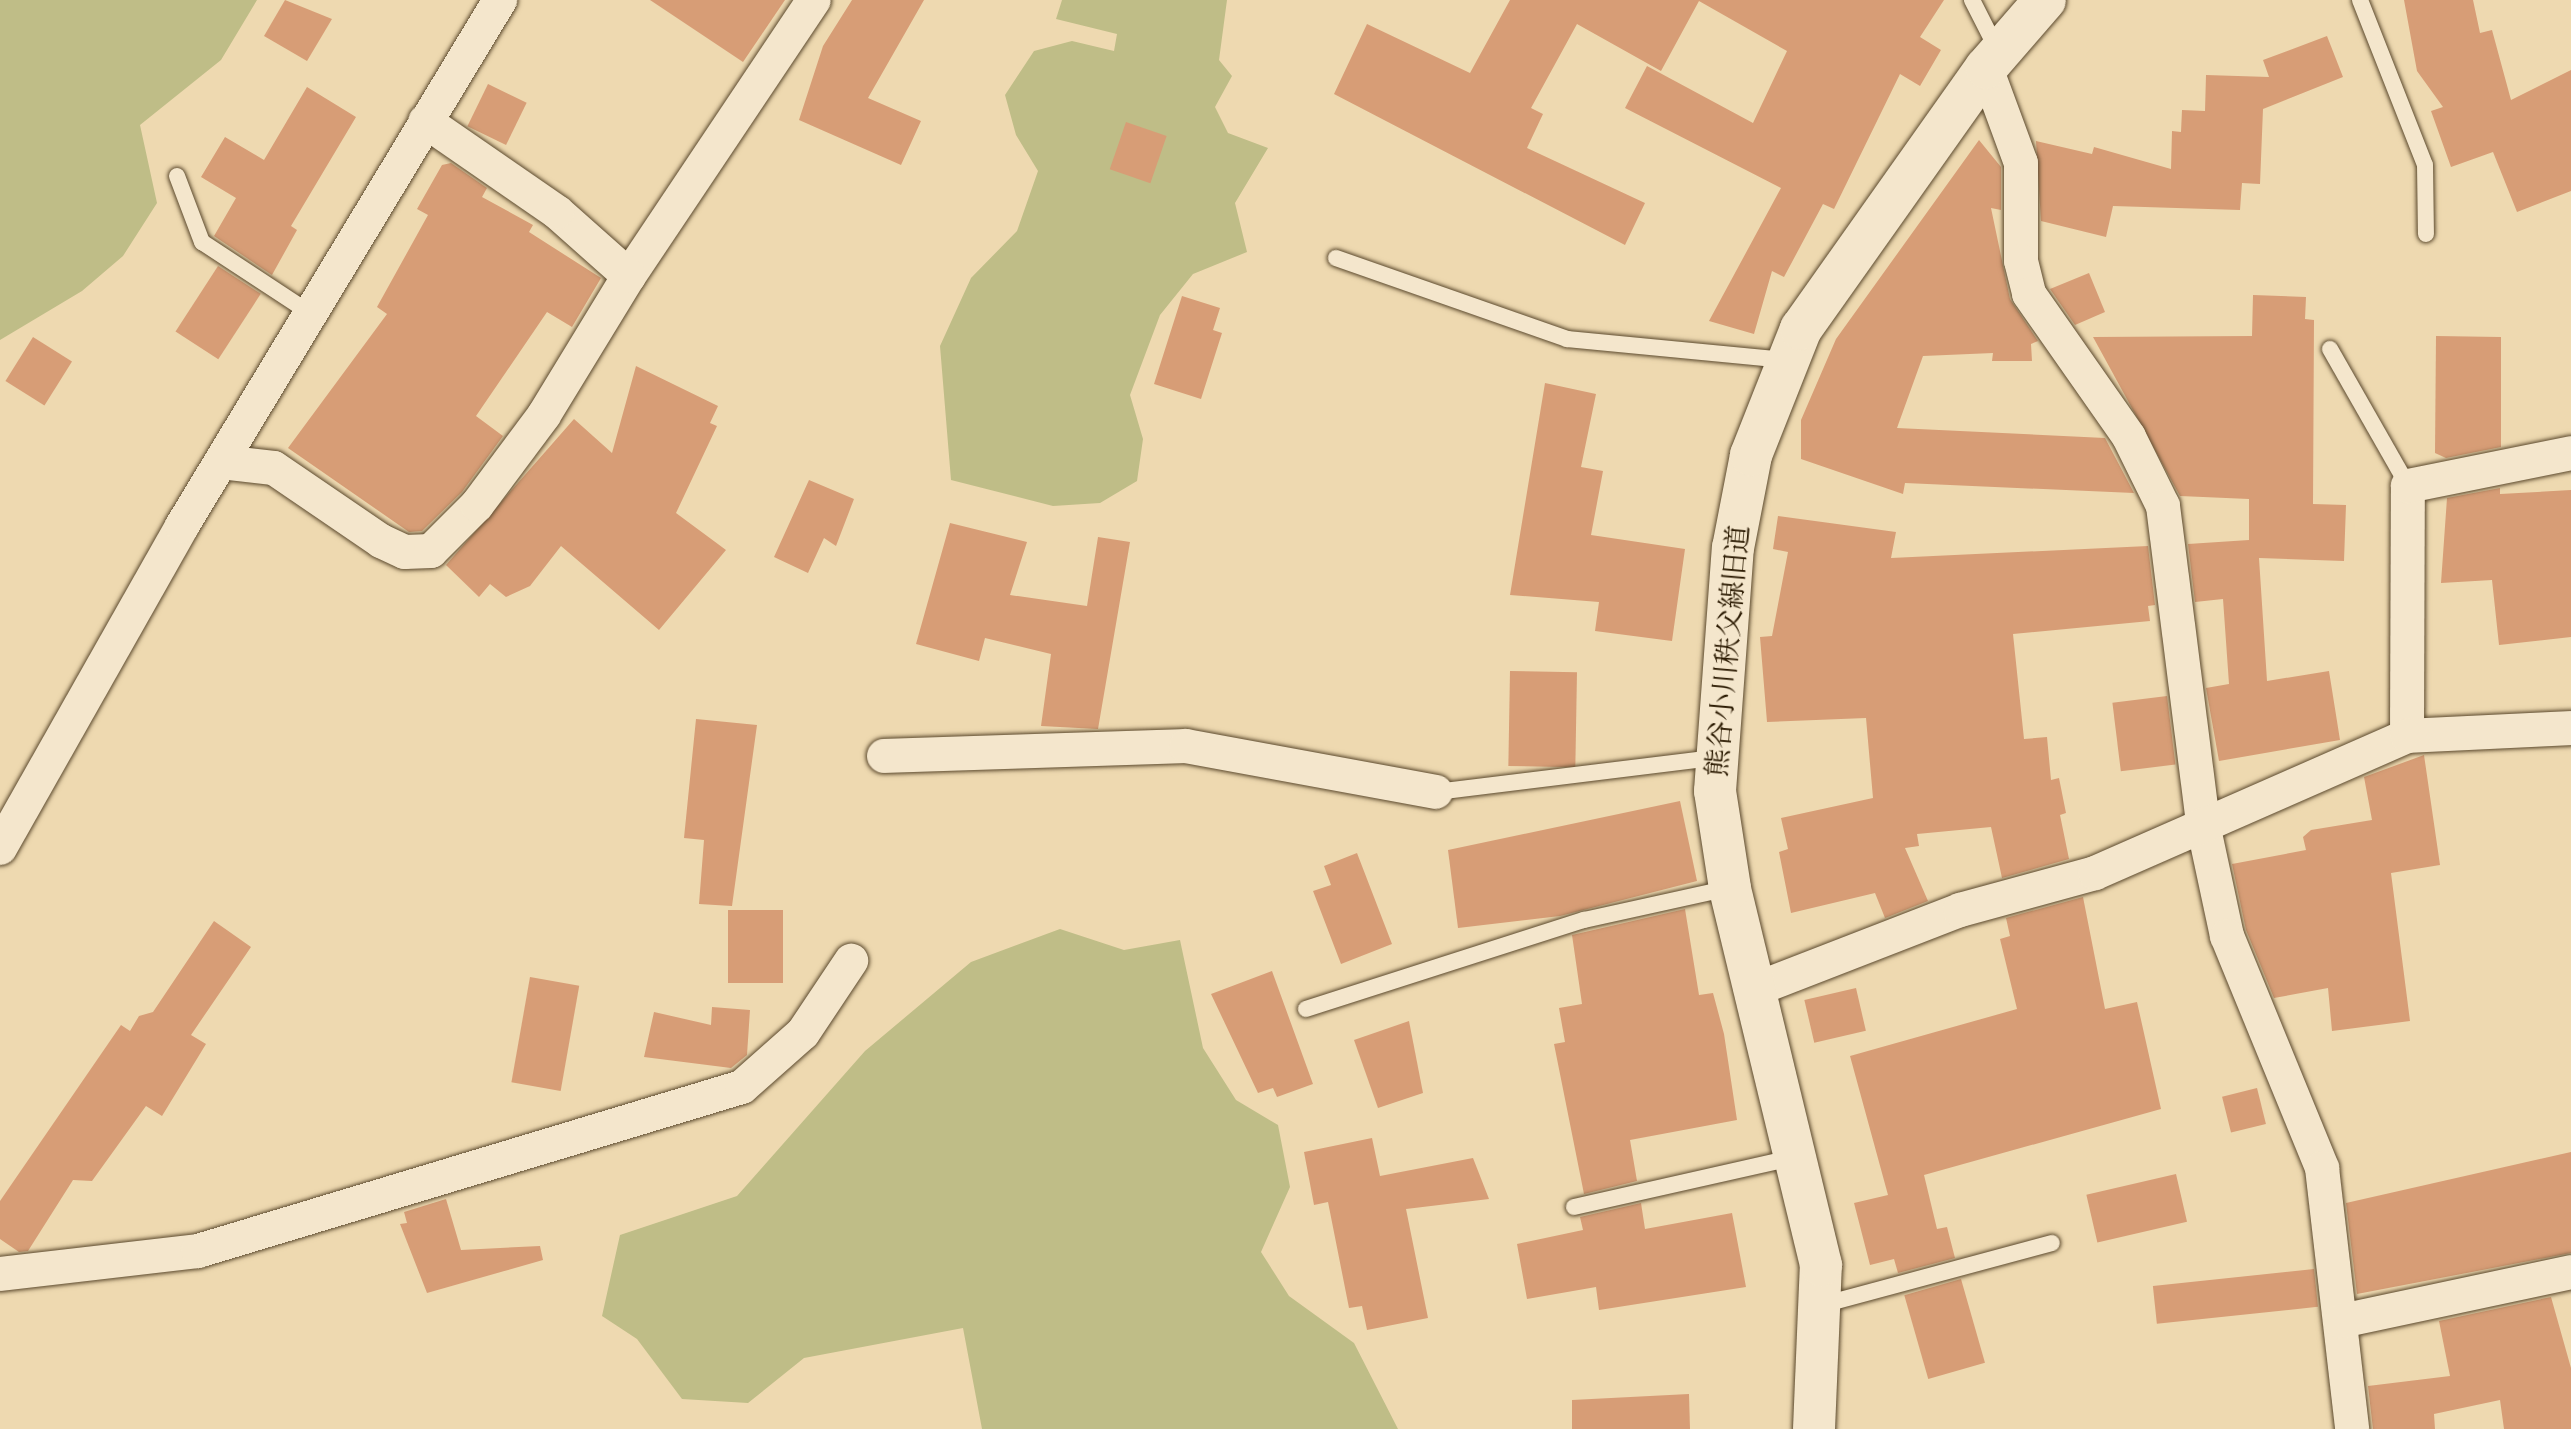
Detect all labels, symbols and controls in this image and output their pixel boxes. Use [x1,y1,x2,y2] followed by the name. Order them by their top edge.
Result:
[1700,524,1756,778] street label: 熊谷小川秩父線旧道

